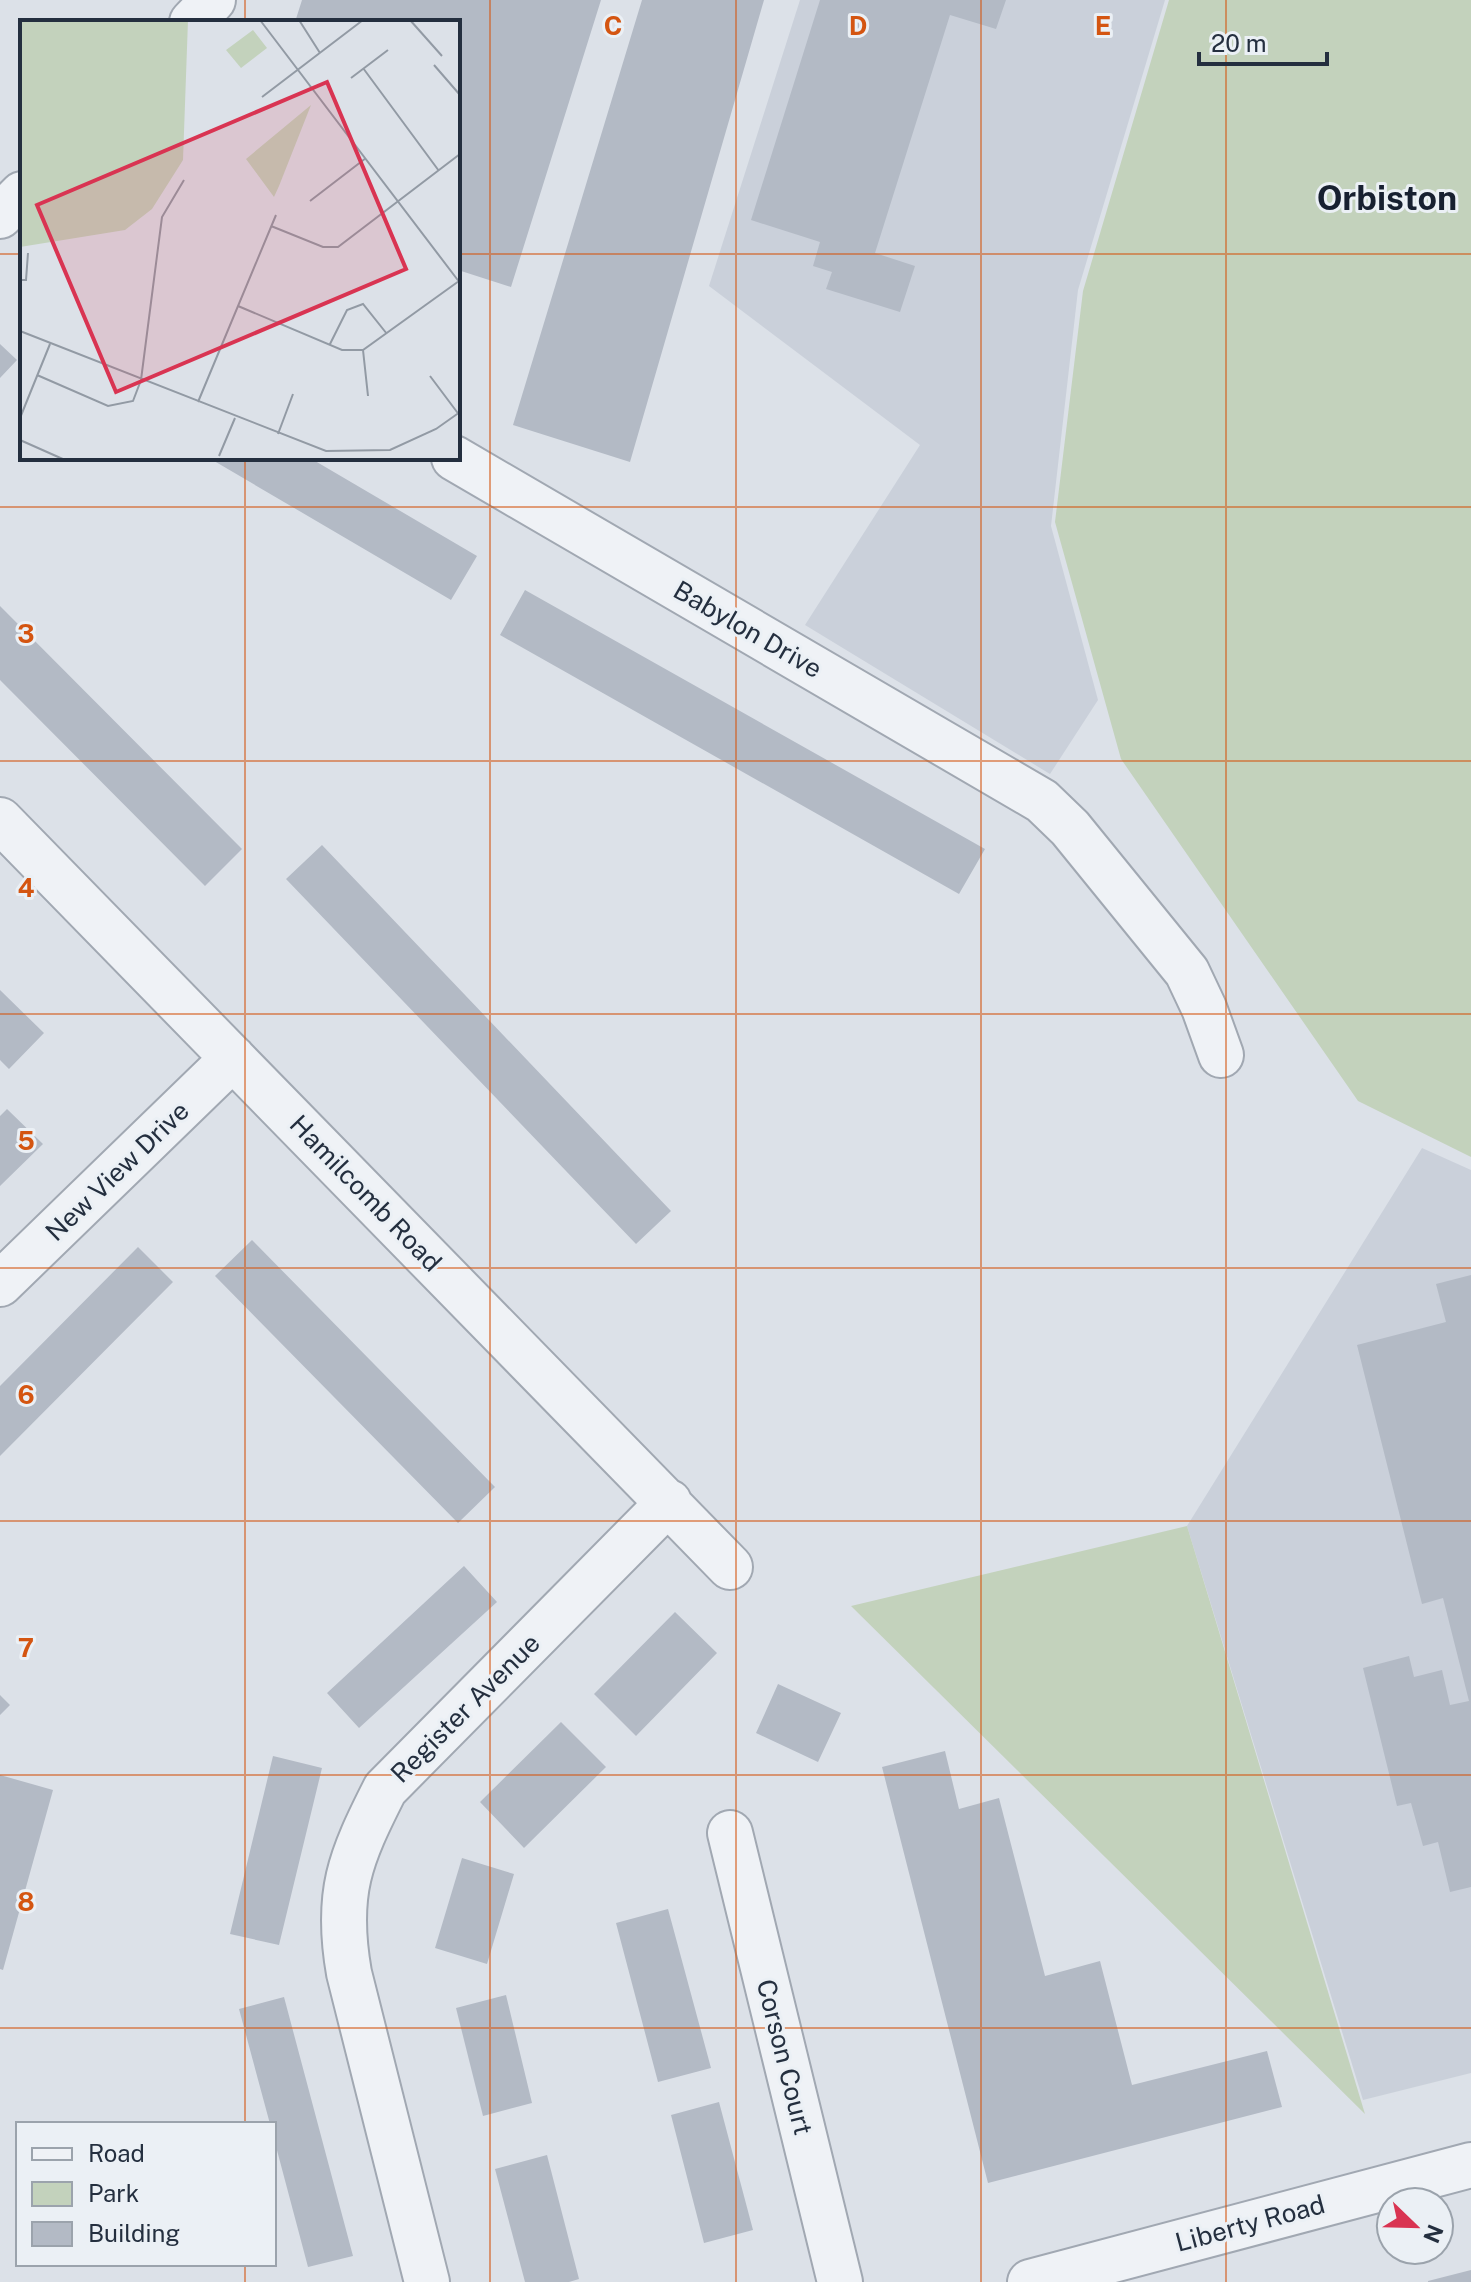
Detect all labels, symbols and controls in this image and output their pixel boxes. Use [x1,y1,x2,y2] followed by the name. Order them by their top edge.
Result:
[604,10,622,41] text: C
[849,10,867,41] text: D
[1095,10,1111,41] text: E
[1199,16,1327,66] scale bar
[20,20,460,460] inset map
[1211,29,1267,57] text: 20 m
[1317,178,1457,218] district label: Orbiston
[668,574,828,684] street label: Babylon Drive
[17,618,35,649] text: 3
[17,872,35,903] text: 4
[39,1095,195,1247] street label: New View Drive
[284,1109,448,1277] street label: Hamilcomb Road
[17,1125,35,1156] text: 5
[17,1379,35,1410] text: 6
[384,1627,546,1789] street label: Register Avenue
[18,1632,34,1663] text: 7
[17,1886,35,1917] text: 8
[751,1976,819,2138] street label: Corson Court
[16,2122,276,2266] legend
[88,2139,145,2167] text: Road
[88,2179,139,2207] text: Park
[1375,2186,1455,2266] north arrow
[1172,2188,1328,2258] street label: Liberty Road
[88,2219,180,2247] text: Building
[1418,2221,1449,2247] text: N

